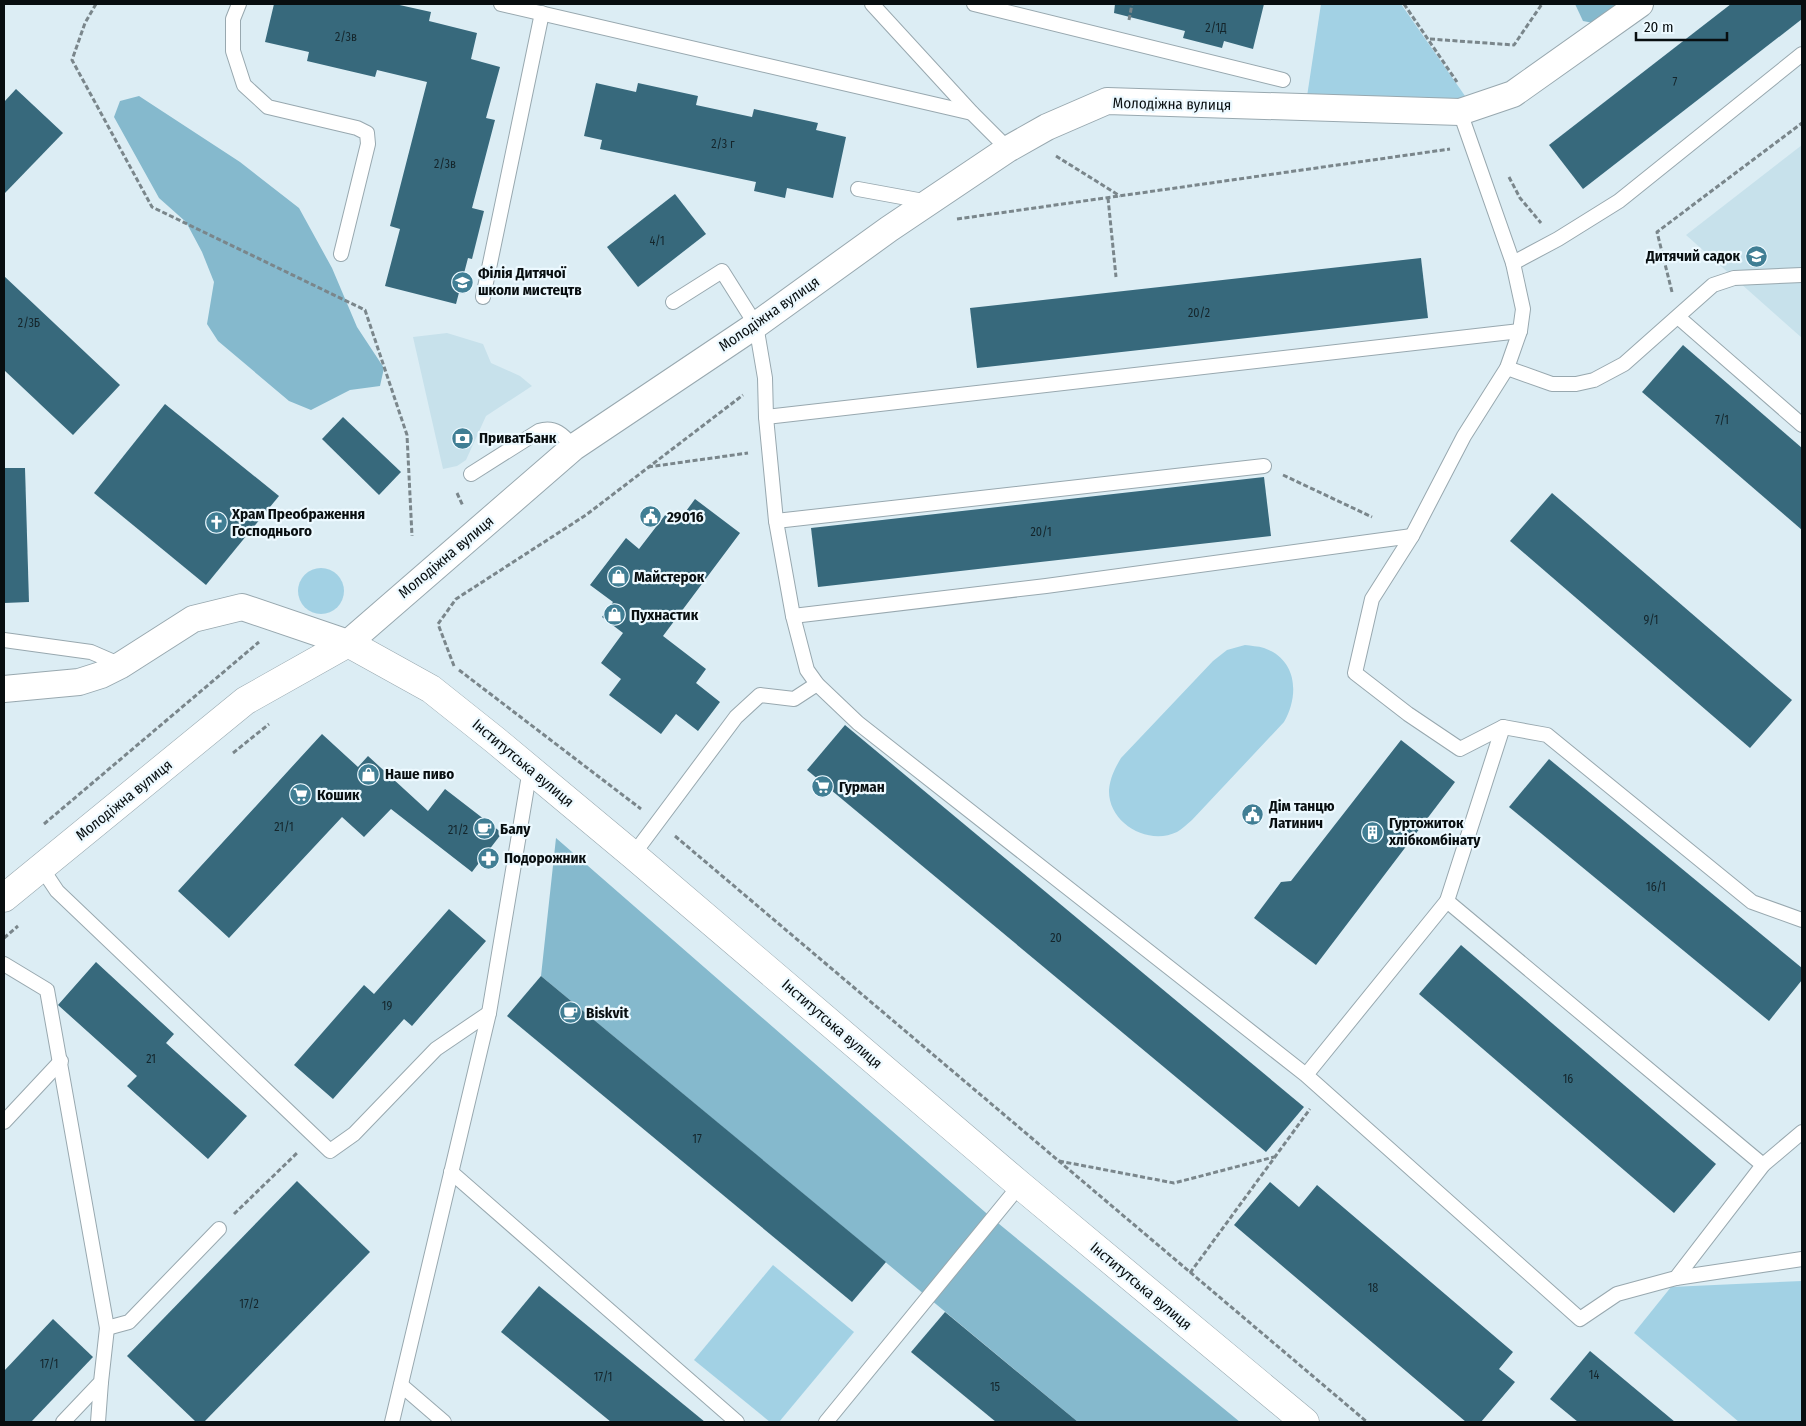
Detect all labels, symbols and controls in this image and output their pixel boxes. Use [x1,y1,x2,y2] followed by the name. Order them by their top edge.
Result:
[1636,10,1727,42] scale bar
[1644,18,1674,36] text: 20 m
[1205,21,1227,35] house number: 2/1Д
[335,30,357,44] house number: 2/3в
[1673,75,1678,89] house number: 7
[1113,94,1231,114] street label: Молодіжна вулиця
[711,137,735,151] house number: 2/3 г
[434,157,456,171] house number: 2/3в
[649,234,665,248] house number: 4/1
[1744,244,1768,268] school or university icon: Дитячий садок
[1645,247,1740,265] place label: Дитячий садок
[478,264,582,299] place label: Філія Дитячої школи мистецтв
[450,270,474,294] school or university icon: Філія Дитячої школи мистецтв
[715,273,823,355] street label: Молодіжна вулиця
[1188,306,1210,320] house number: 20/2
[18,316,40,330] house number: 2/3Б
[1715,413,1729,427] house number: 7/1
[451,426,475,450] bank icon: ПриватБанк
[479,429,557,447] place label: ПриватБанк
[231,505,365,540] place label: Храм Преображення Господнього
[639,505,663,529] public building icon: 29016
[666,508,704,526] place label: 29016
[204,511,228,535] church icon: Храм Преображення Господнього
[395,512,497,602] street label: Молодіжна вулиця
[1030,525,1052,539] house number: 20/1
[606,565,630,589] shop icon: Майстерок
[634,568,705,586] place label: Майстерок
[603,603,627,627] shop icon: Пухнастик
[631,606,699,624] place label: Пухнастик
[1644,613,1658,627] house number: 9/1
[469,715,577,811] street label: Інститутська вулиця
[72,756,176,844] street label: Молодіжна вулиця
[357,762,381,786] shop icon: Наше пиво
[385,765,454,783] place label: Наше пиво
[811,775,835,799] supermarket icon: Гурман
[839,778,885,796] place label: Гурман
[289,783,313,807] supermarket icon: Кошик
[317,786,360,804] place label: Кошик
[1268,797,1334,832] place label: Дім танцю Латинич
[1241,803,1265,827] public building icon: Дім танцю Латинич
[1388,814,1481,849] place label: Гуртожиток хлібкомбінату
[472,817,496,841] cafe icon: Балу
[274,820,294,834] house number: 21/1
[500,820,531,838] place label: Балу
[1361,820,1385,844] building icon: Гуртожиток хлібкомбінату
[448,823,468,837] house number: 21/2
[476,846,500,870] pharmacy icon: Подорожник
[504,849,587,867] place label: Подорожник
[1646,880,1666,894] house number: 16/1
[1050,931,1062,945] house number: 20
[778,976,886,1072] street label: Інститутська вулиця
[382,999,392,1013] house number: 19
[558,1001,582,1025] cafe icon: Biskvit
[586,1004,629,1022] place label: Biskvit
[146,1052,156,1066] house number: 21
[1563,1072,1573,1086] house number: 16
[692,1132,702,1146] house number: 17
[1087,1238,1195,1334] street label: Інститутська вулиця
[1368,1281,1378,1295] house number: 18
[239,1297,259,1311] house number: 17/2
[40,1357,58,1371] house number: 17/1
[1589,1368,1599,1382] house number: 14
[594,1370,612,1384] house number: 17/1
[990,1380,1001,1394] house number: 15

